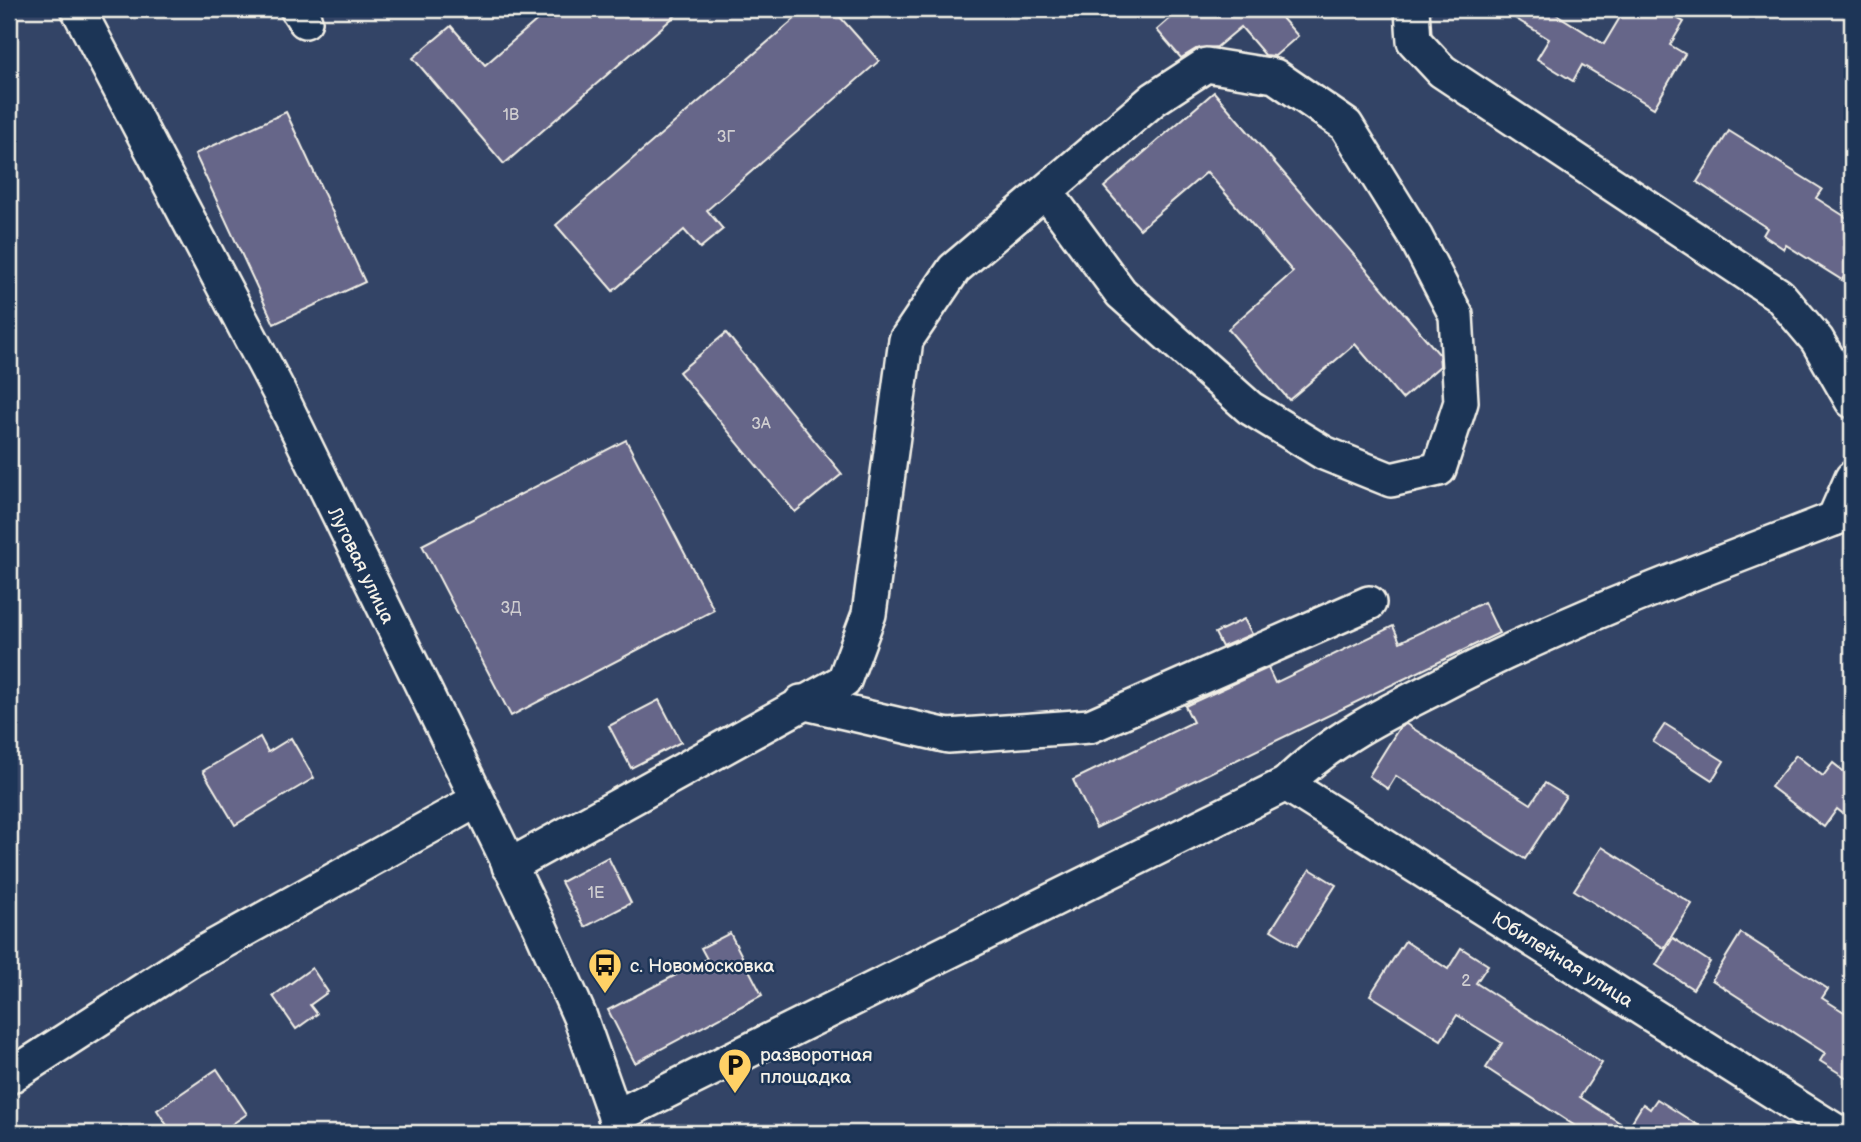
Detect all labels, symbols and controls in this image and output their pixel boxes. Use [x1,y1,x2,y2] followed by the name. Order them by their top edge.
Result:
[503,106,519,125] house number: 1В
[717,128,735,147] house number: 3Г
[751,415,771,434] house number: 3А
[322,503,399,628] street label: Луговая улица
[500,599,522,618] house number: 3Д
[588,884,604,903] house number: 1Е
[1487,908,1637,1013] street label: Юбилейная улица
[586,946,624,995] bus stop icon: с. Новомосковка
[630,955,774,978] place label: с. Новомосковка
[1461,972,1471,991] house number: 2
[760,1044,873,1089] place label: разворотная площадка
[716,1046,754,1095] parking icon: разворотная площадка

